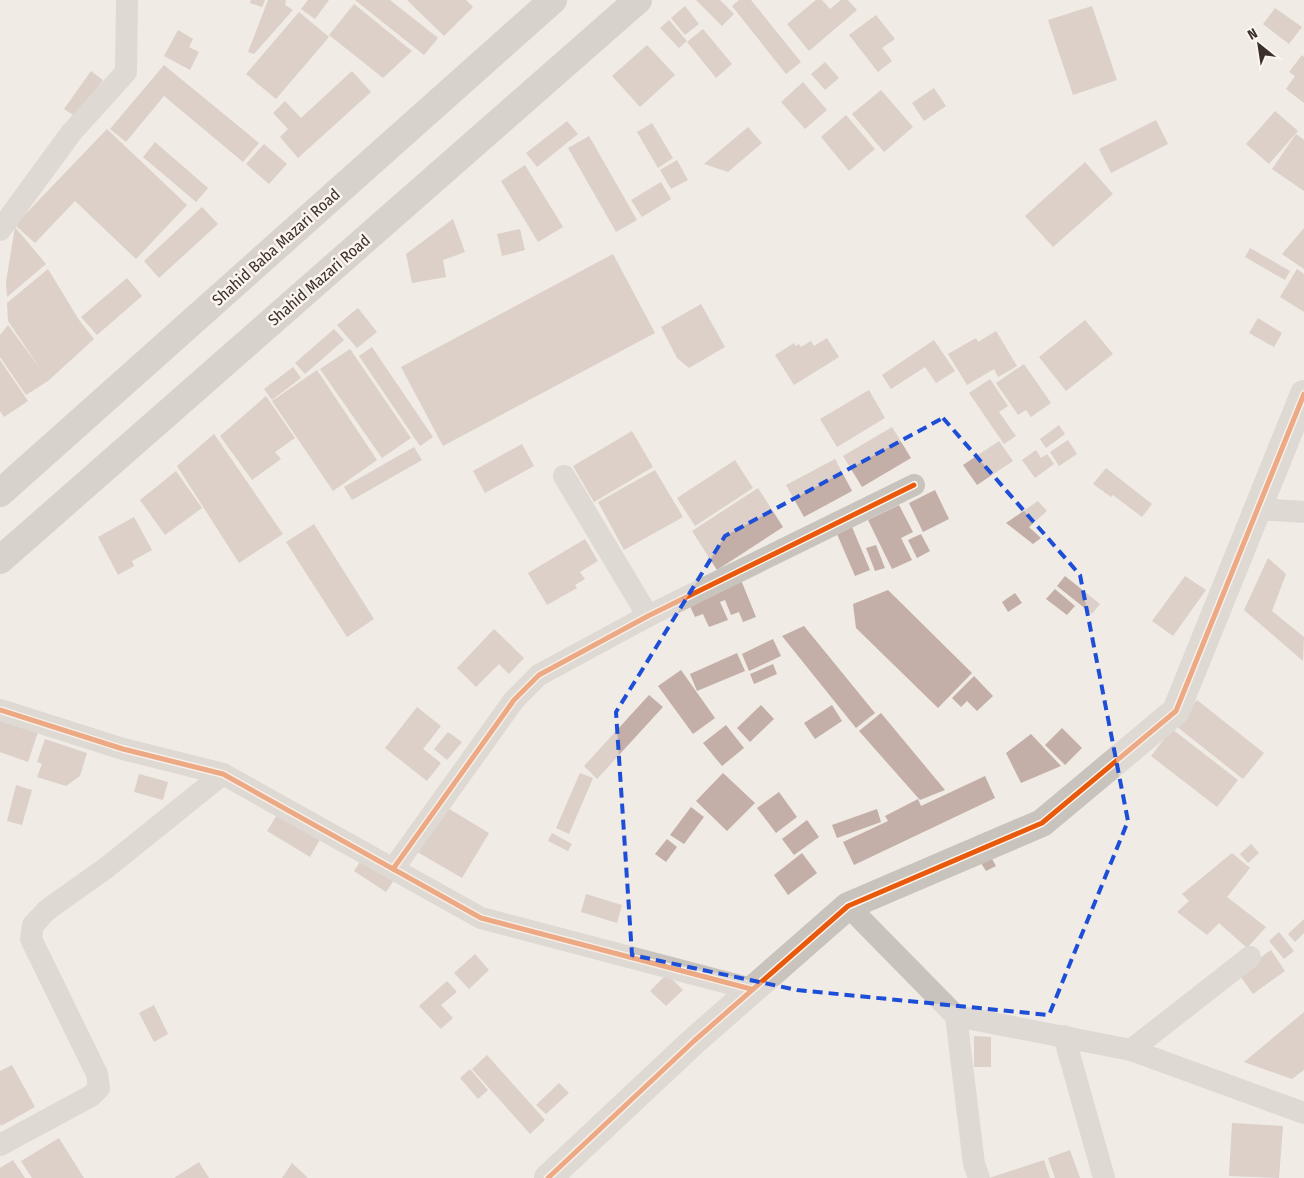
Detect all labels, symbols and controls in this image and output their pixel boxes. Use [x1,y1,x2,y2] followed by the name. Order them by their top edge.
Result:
[1234,20,1284,70] north arrow
[1245,25,1261,44] text: N
[208,185,344,309] street label: Shahid Baba Mazari Road
[264,231,374,329] street label: Shahid Mazari Road

